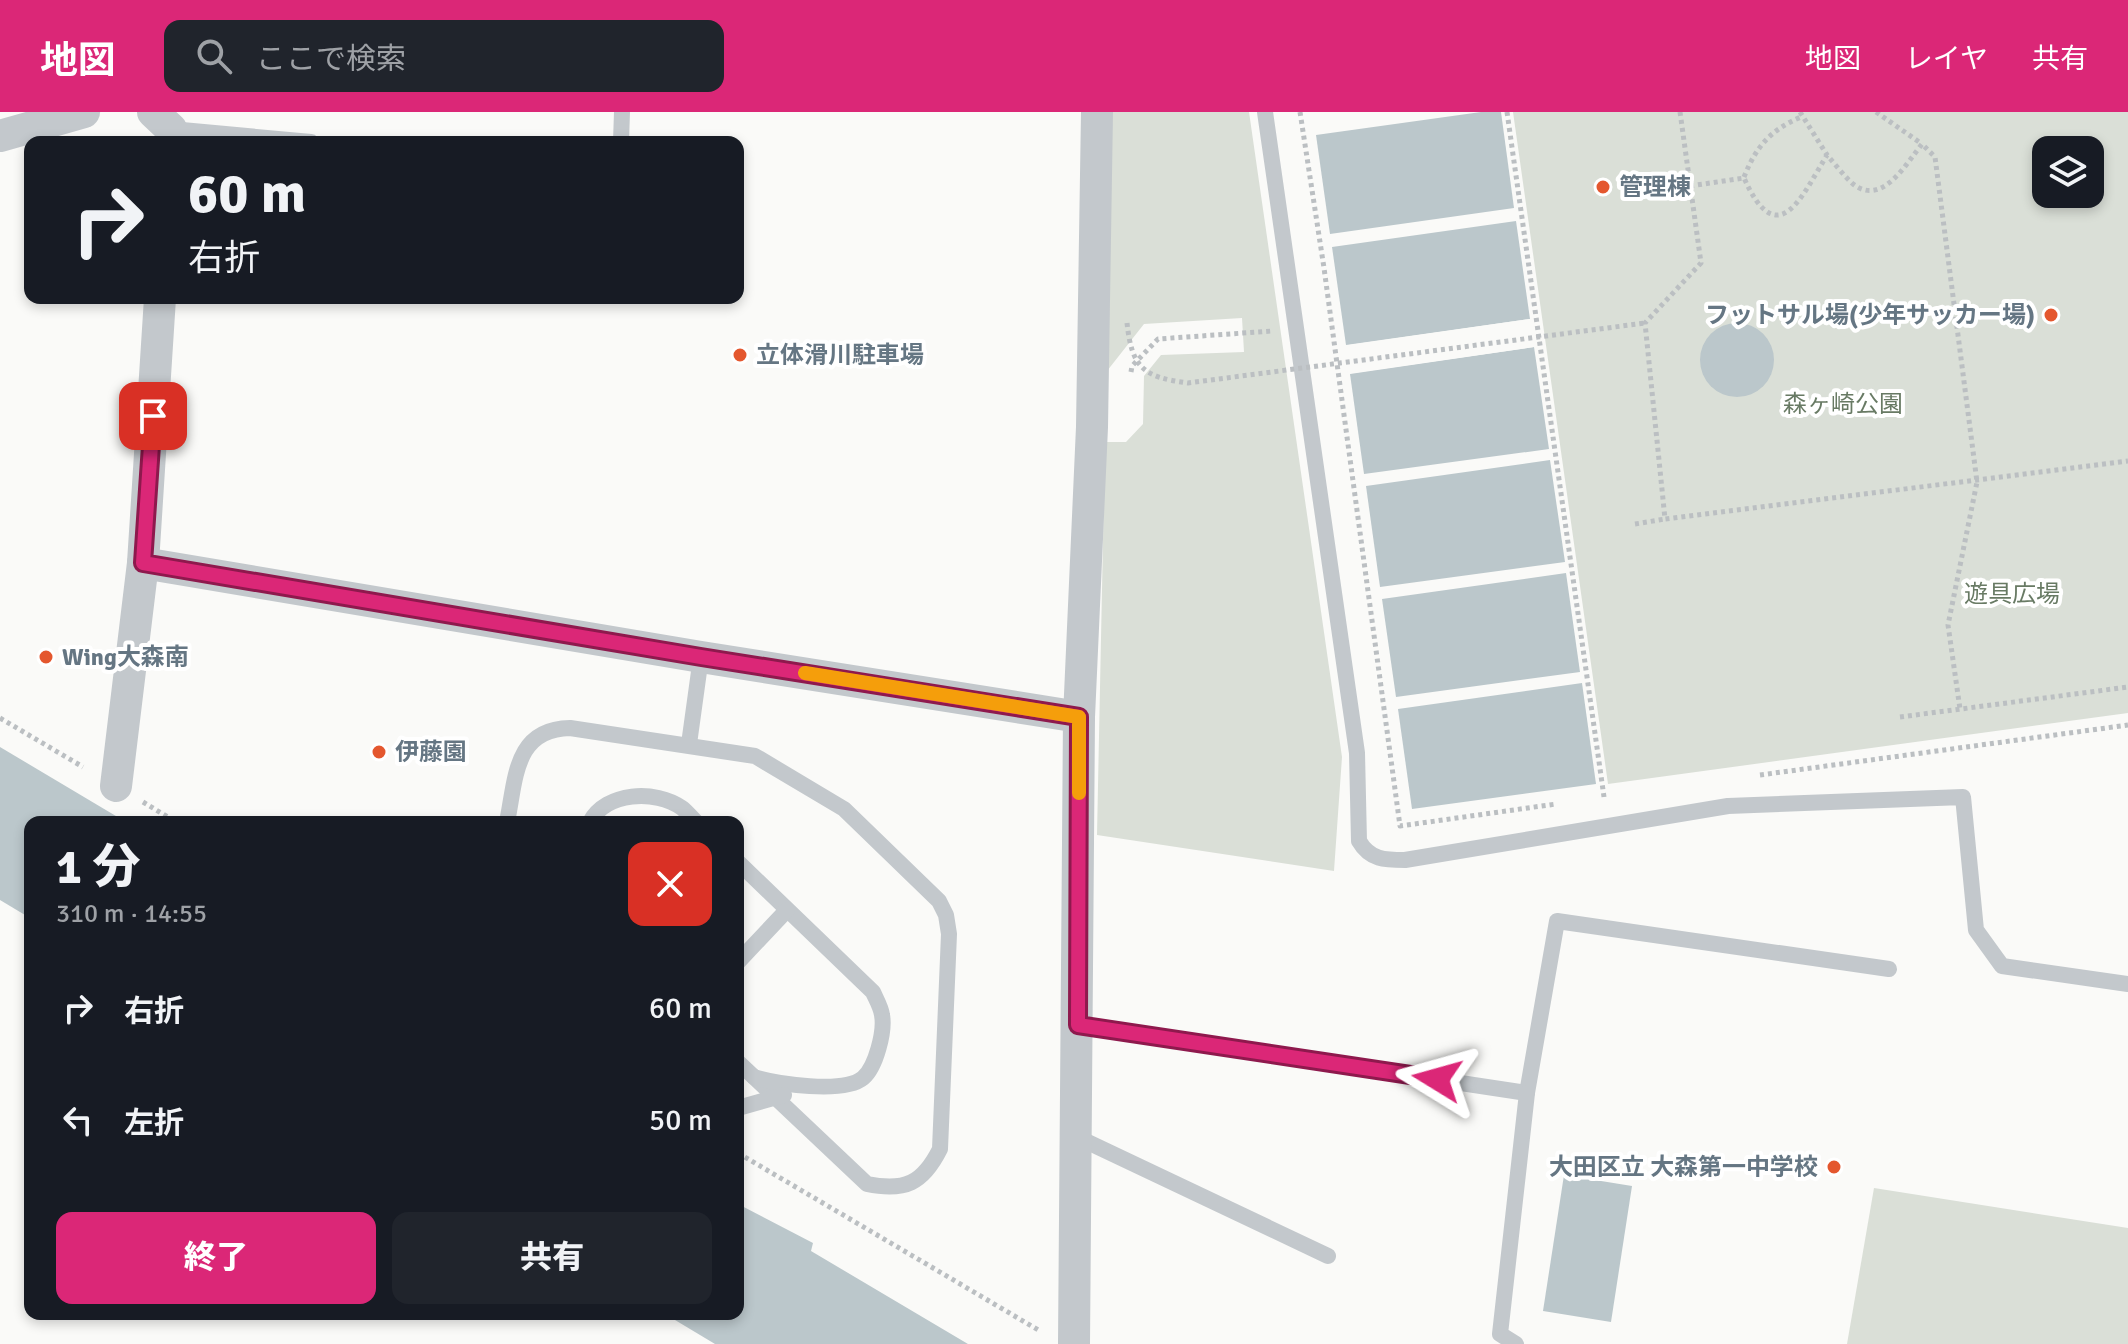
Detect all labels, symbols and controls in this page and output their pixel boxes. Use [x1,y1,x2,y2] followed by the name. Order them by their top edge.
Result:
[164,20,724,92] search box
[192,34,236,78] icon: search
[40,37,116,84] text: 地図
[256,41,406,78] text: ここで検索
[1805,42,1861,76] text: 地図
[1905,42,1988,76] text: レイヤ
[2032,42,2088,76] text: 共有
[2032,136,2104,208] map controls
[2032,136,2104,208] button: layers
[188,159,306,228] text: 60 m
[56,168,160,272] icon: right
[1619,172,1691,202] place label: 管理棟
[1594,178,1612,196] marker: 管理棟
[188,236,260,281] text: 右折
[1705,300,2035,330] place label: フットサル場(少年サッカー場)
[2042,306,2060,324] marker: フットサル場(少年サッカー場)
[756,340,924,370] place label: 立体滑川駐車場
[731,346,749,364] marker: 立体滑川駐車場
[119,382,187,450] pin
[1783,389,1903,419] park label: 森ヶ崎公園
[131,394,175,438] icon: arrive
[1964,579,2060,609] park label: 遊具広場
[62,642,189,672] place label: Wing大森南
[37,648,55,666] marker: Wing大森南
[395,737,467,767] place label: 伊藤園
[370,743,388,761] marker: 伊藤園
[56,838,140,897] text: 1 分
[628,842,712,926] button: close
[56,898,207,930] text: 310 m · 14:55
[56,986,100,1030] icon: right
[649,990,712,1027] text: 60 m
[124,993,184,1030] text: 右折
[1395,1037,1479,1121] position arrow
[56,1098,100,1142] icon: left
[649,1102,712,1139] text: 50 m
[124,1105,184,1142] text: 左折
[1549,1152,1818,1182] place label: 大田区立 大森第一中学校
[1825,1158,1843,1176] marker: 大田区立 大森第一中学校
[56,1212,376,1304] button: 終了
[392,1212,712,1304] button: 共有

